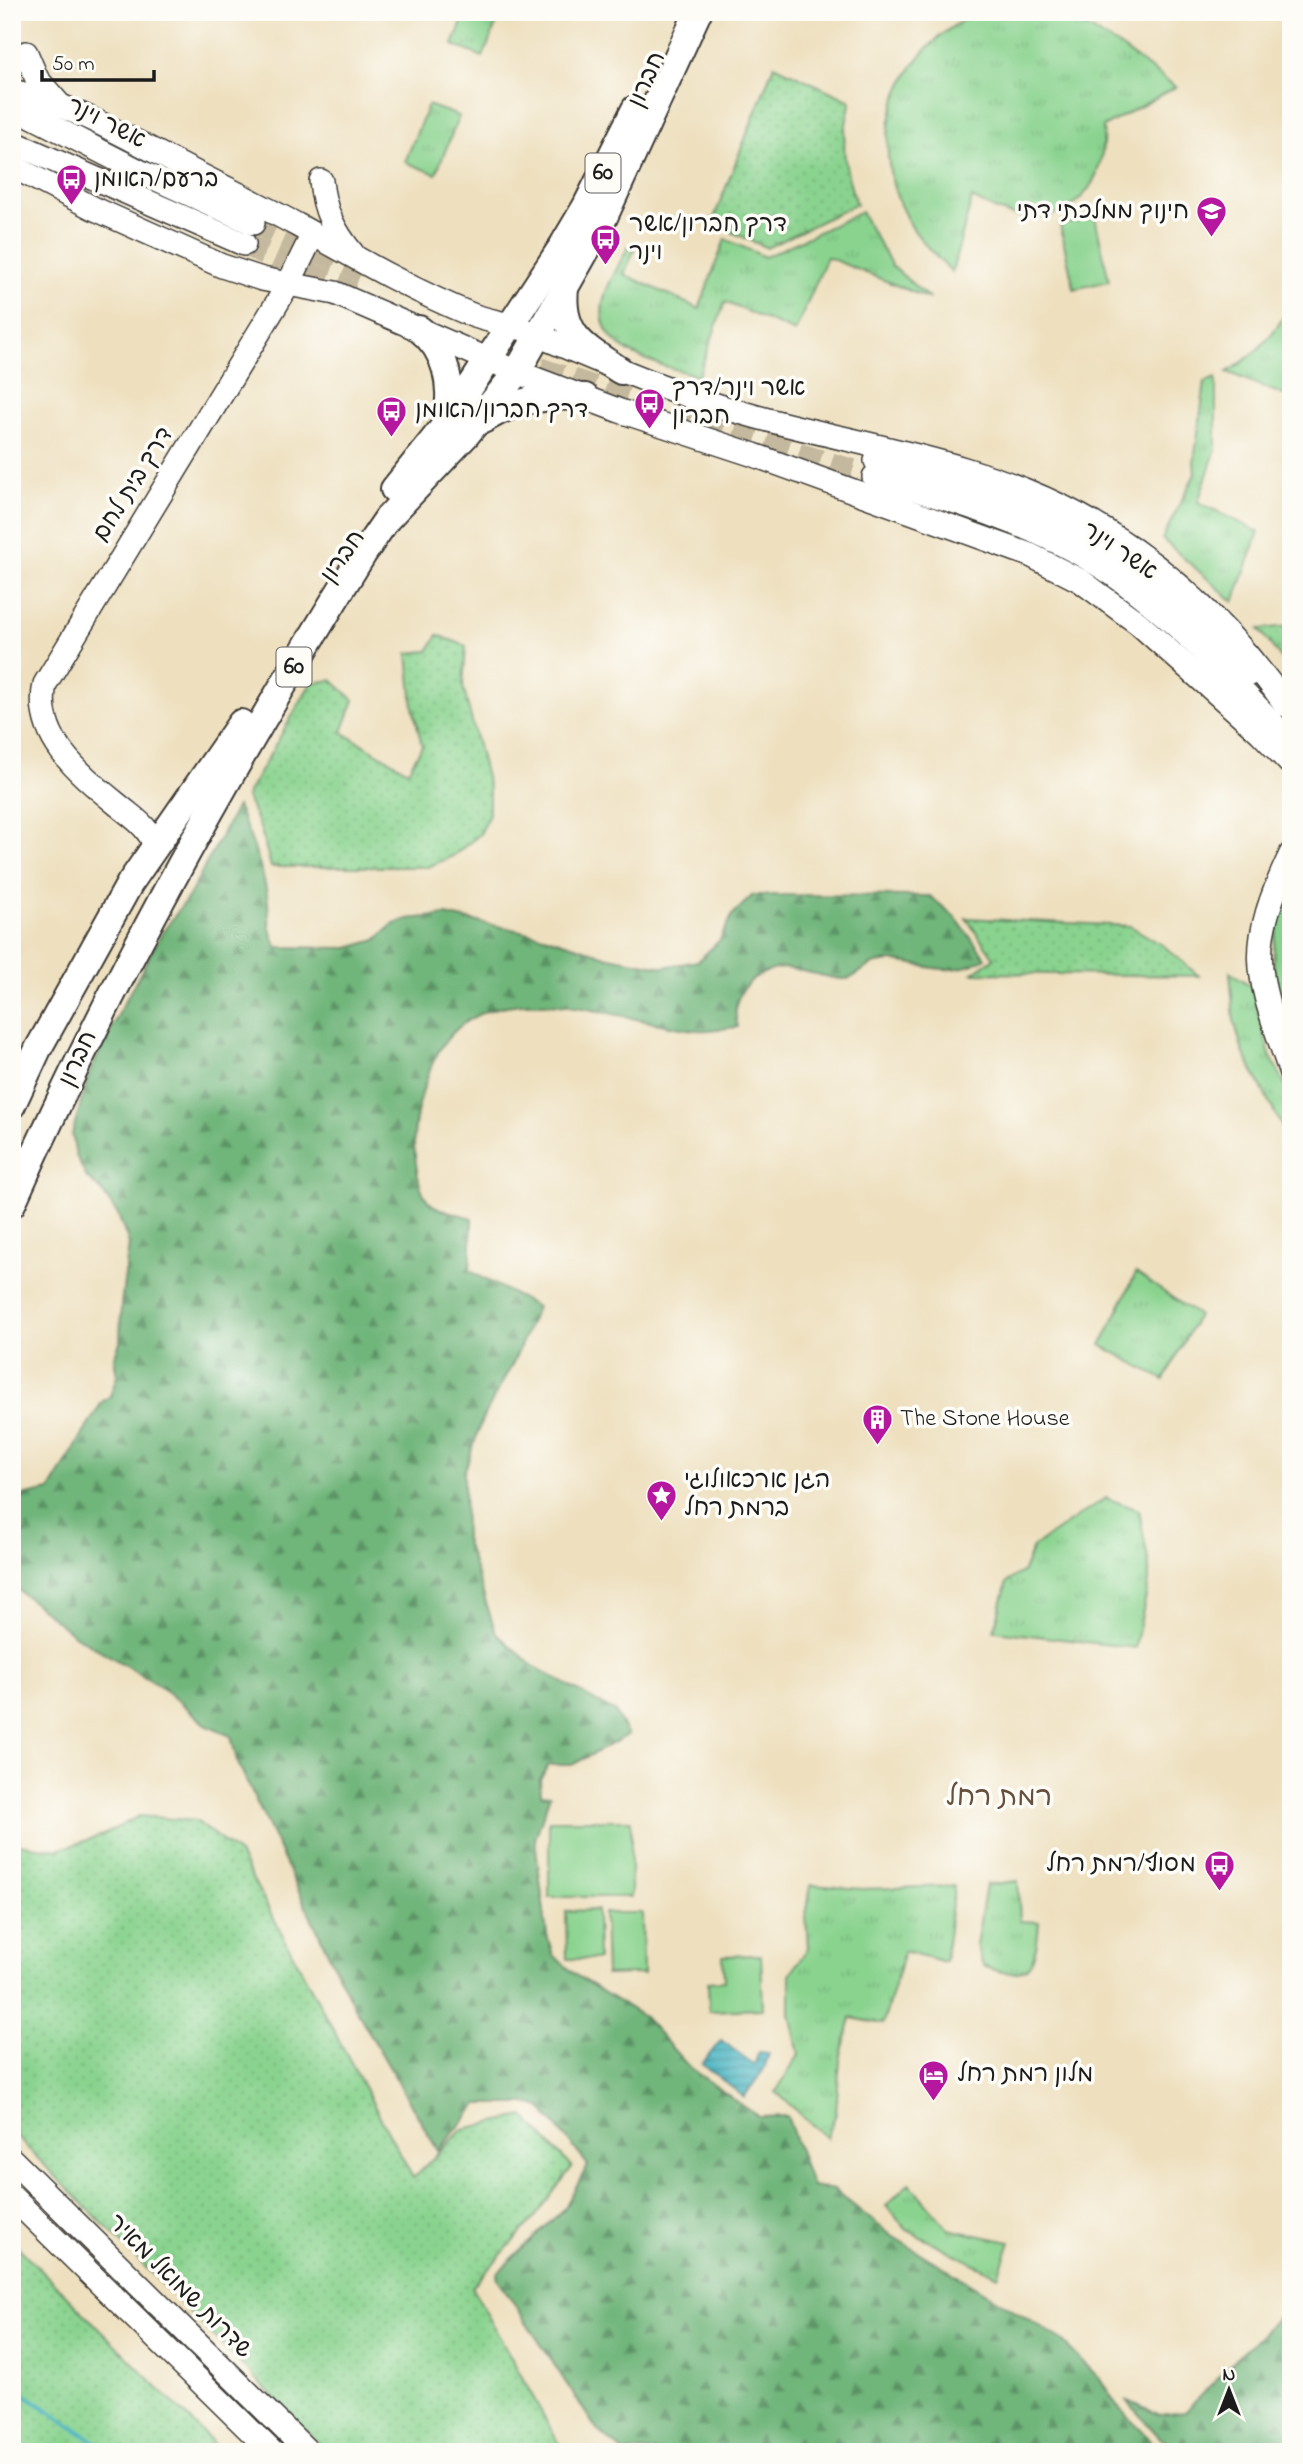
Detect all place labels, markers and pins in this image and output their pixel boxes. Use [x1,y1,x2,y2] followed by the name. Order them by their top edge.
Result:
[54,163,88,207] bus stop icon: ברעם/האומן
[94,163,218,198] place label: ברעם/האומן
[1017,195,1189,230] place label: חינוך ממלכתי דתי
[1195,195,1229,239] school or university icon: חינוך ממלכתי דתי
[629,208,787,271] place label: דרך חברון/אשר וינר
[589,222,623,266] bus stop icon: דרך חברון/אשר וינר
[672,372,805,435] place label: אשר וינר/דרך חברון
[632,386,666,430] bus stop icon: אשר וינר/דרך חברון
[375,394,409,438] bus stop icon: דרך חברון/האומן
[415,394,588,429] place label: דרך חברון/האומן
[860,1402,894,1446] building icon: The Stone House
[900,1402,1070,1437] place label: The Stone House
[684,1464,830,1527] place label: הגן ארכאולוגי ברמת רחל
[644,1478,678,1522] place icon: הגן ארכאולוגי ברמת רחל
[1046,1848,1196,1883] place label: מסוף/רמת רחל
[1202,1848,1236,1892] bus stop icon: מסוף/רמת רחל
[917,2058,951,2102] hotel icon: מלון רמת רחל
[957,2058,1094,2093] place label: מלון רמת רחל

